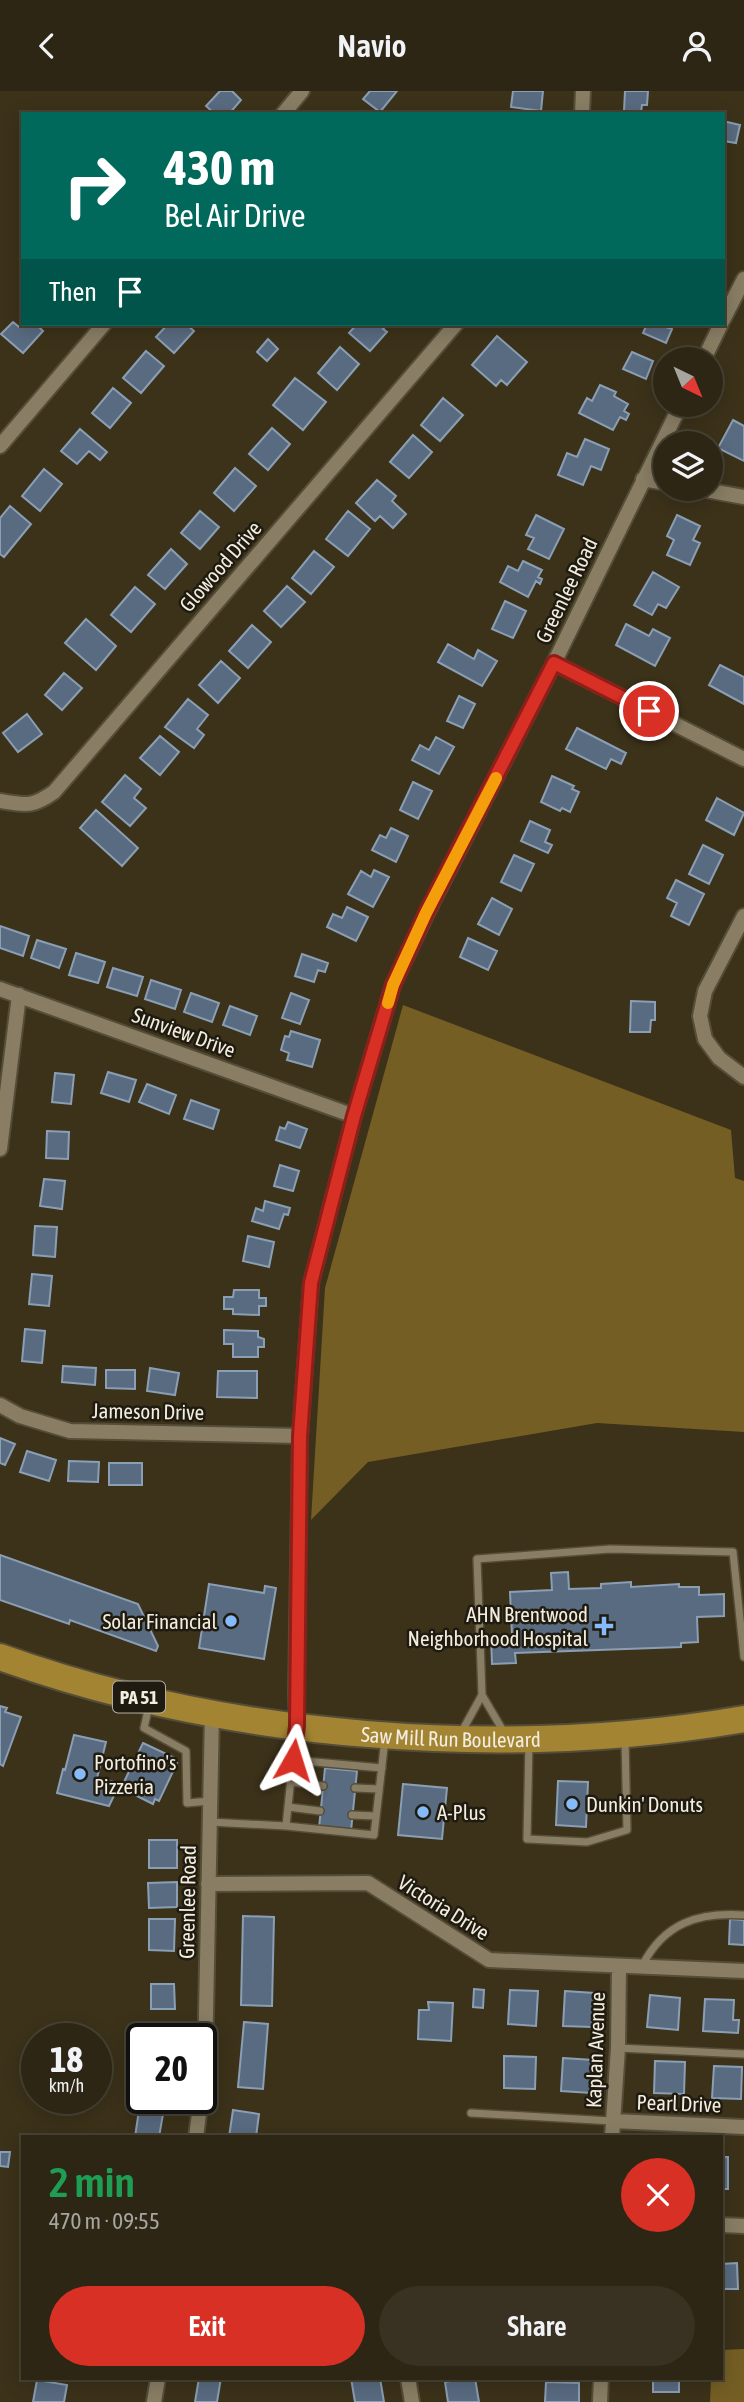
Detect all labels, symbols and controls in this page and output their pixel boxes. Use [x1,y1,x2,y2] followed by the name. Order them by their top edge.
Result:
[28,27,66,65] icon: back
[337,27,407,64] text: Navio
[678,27,716,65] icon: person
[164,139,275,195] text: 430 m
[49,140,140,231] icon: right
[164,197,306,234] text: Bel Air Drive
[111,273,149,311] icon: arrive
[49,277,97,307] text: Then
[653,347,723,417] north arrow
[653,347,723,501] map controls
[653,431,723,501] button: layers
[174,516,266,616] street label: Glowood Drive
[530,534,602,646] street label: Greenlee Road
[619,681,679,741] pin
[630,692,668,730] icon: arrive
[129,1002,239,1062] street label: Sunview Drive
[92,1398,204,1424] street label: Jameson Drive
[408,1602,588,1650] place label: AHN Brentwood Neighborhood Hospital
[103,1609,217,1633] place label: Solar Financial
[223,1613,239,1629] marker: Solar Financial
[594,1616,614,1636] marker: AHN Brentwood Neighborhood Hospital
[113,1681,165,1713] road number: PA 51
[360,1722,541,1751] street label: Saw Mill Run Boulevard
[256,1723,330,1797] position arrow
[94,1750,176,1798] place label: Portofino's Pizzeria
[72,1766,88,1782] marker: Portofino's Pizzeria
[586,1792,703,1816] place label: Dunkin' Donuts
[564,1796,580,1812] marker: Dunkin' Donuts
[437,1800,486,1824] place label: A-Plus
[415,1804,431,1820] marker: A-Plus
[174,1845,200,1959] street label: Greenlee Road
[394,1870,494,1944] street label: Victoria Drive
[581,1992,609,2108] street label: Kaplan Avenue
[126,2023,217,2114] speed limit sign: 20
[50,2039,83,2079] text: 18
[49,2075,84,2096] text: km/h
[636,2090,722,2116] street label: Pearl Drive
[49,2158,135,2206] text: 2 min
[621,2158,695,2232] button: close
[49,2208,160,2234] text: 470 m · 09:55
[49,2286,365,2366] button: Exit
[379,2286,695,2366] button: Share

